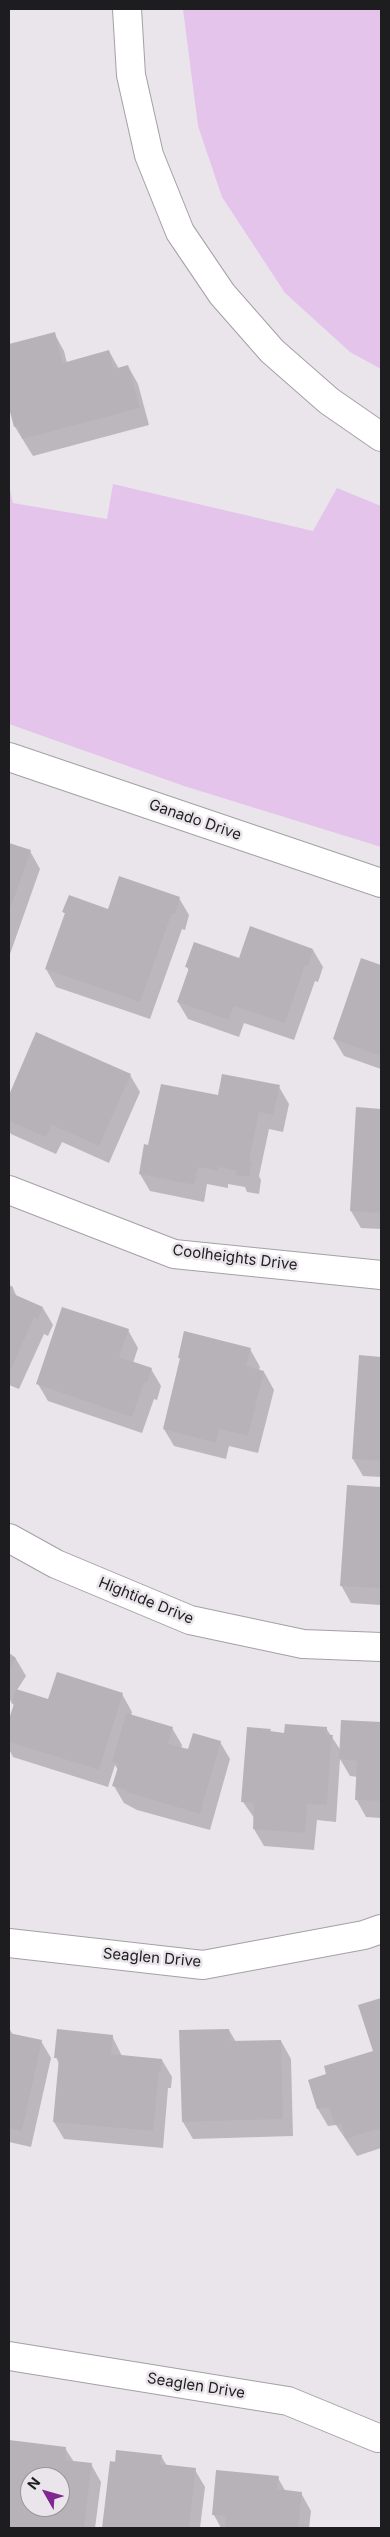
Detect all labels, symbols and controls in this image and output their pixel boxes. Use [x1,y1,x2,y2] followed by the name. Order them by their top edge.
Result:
[146,796,244,844] street label: Ganado Drive
[171,1241,299,1275] street label: Coolheights Drive
[96,1574,196,1628] street label: Hightide Drive
[102,1945,202,1971] street label: Seaglen Drive
[146,2369,246,2403] street label: Seaglen Drive
[20,2467,70,2517] north arrow
[24,2474,44,2493] text: N

